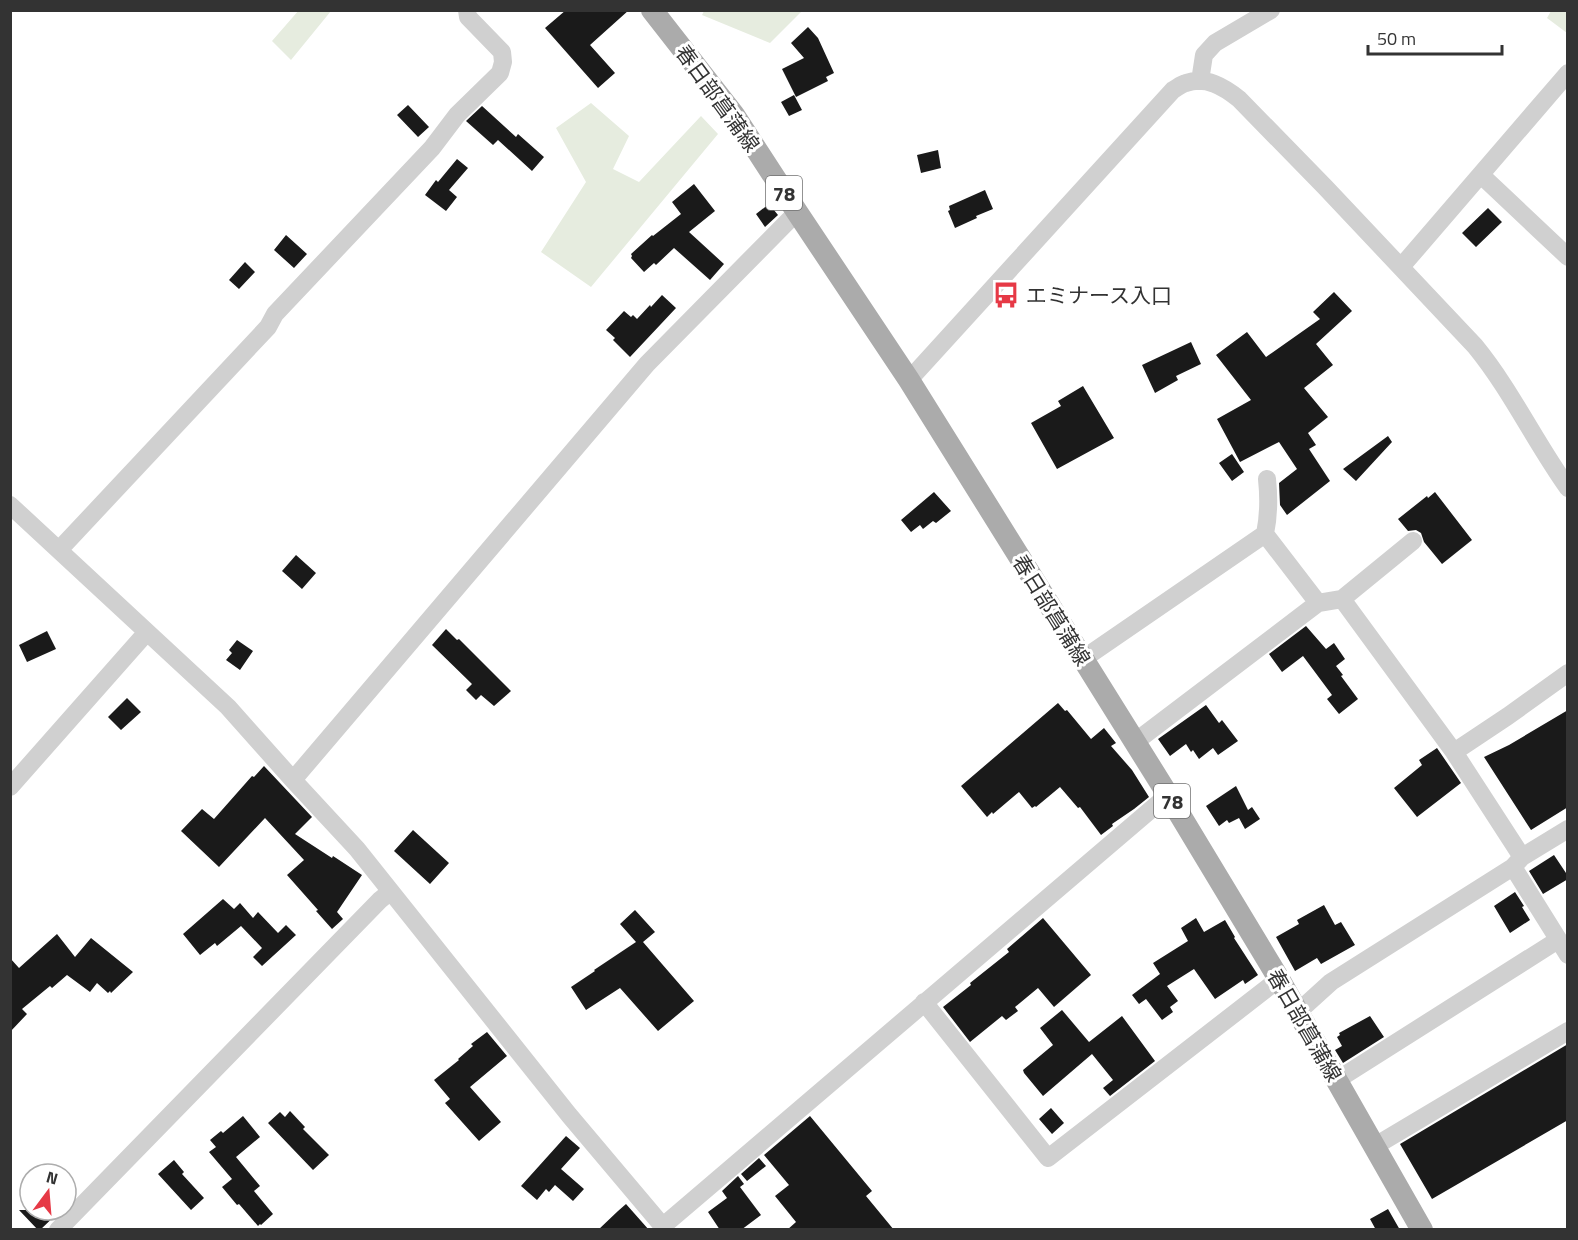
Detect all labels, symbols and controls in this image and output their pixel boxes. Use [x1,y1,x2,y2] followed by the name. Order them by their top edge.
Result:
[1368,18,1502,56] scale bar
[1377,25,1416,52] text: 50 m
[668,38,768,158] street label: 春日部菖蒲線
[766,176,802,210] road number: 78
[1026,279,1172,311] place label: エミナース入口
[991,280,1021,310] bus stop icon: エミナース入口
[1005,548,1099,672] street label: 春日部菖蒲線
[1154,784,1190,818] road number: 78
[1260,962,1350,1088] street label: 春日部菖蒲線
[18,1162,78,1222] north arrow
[43,1165,61,1191] text: N

